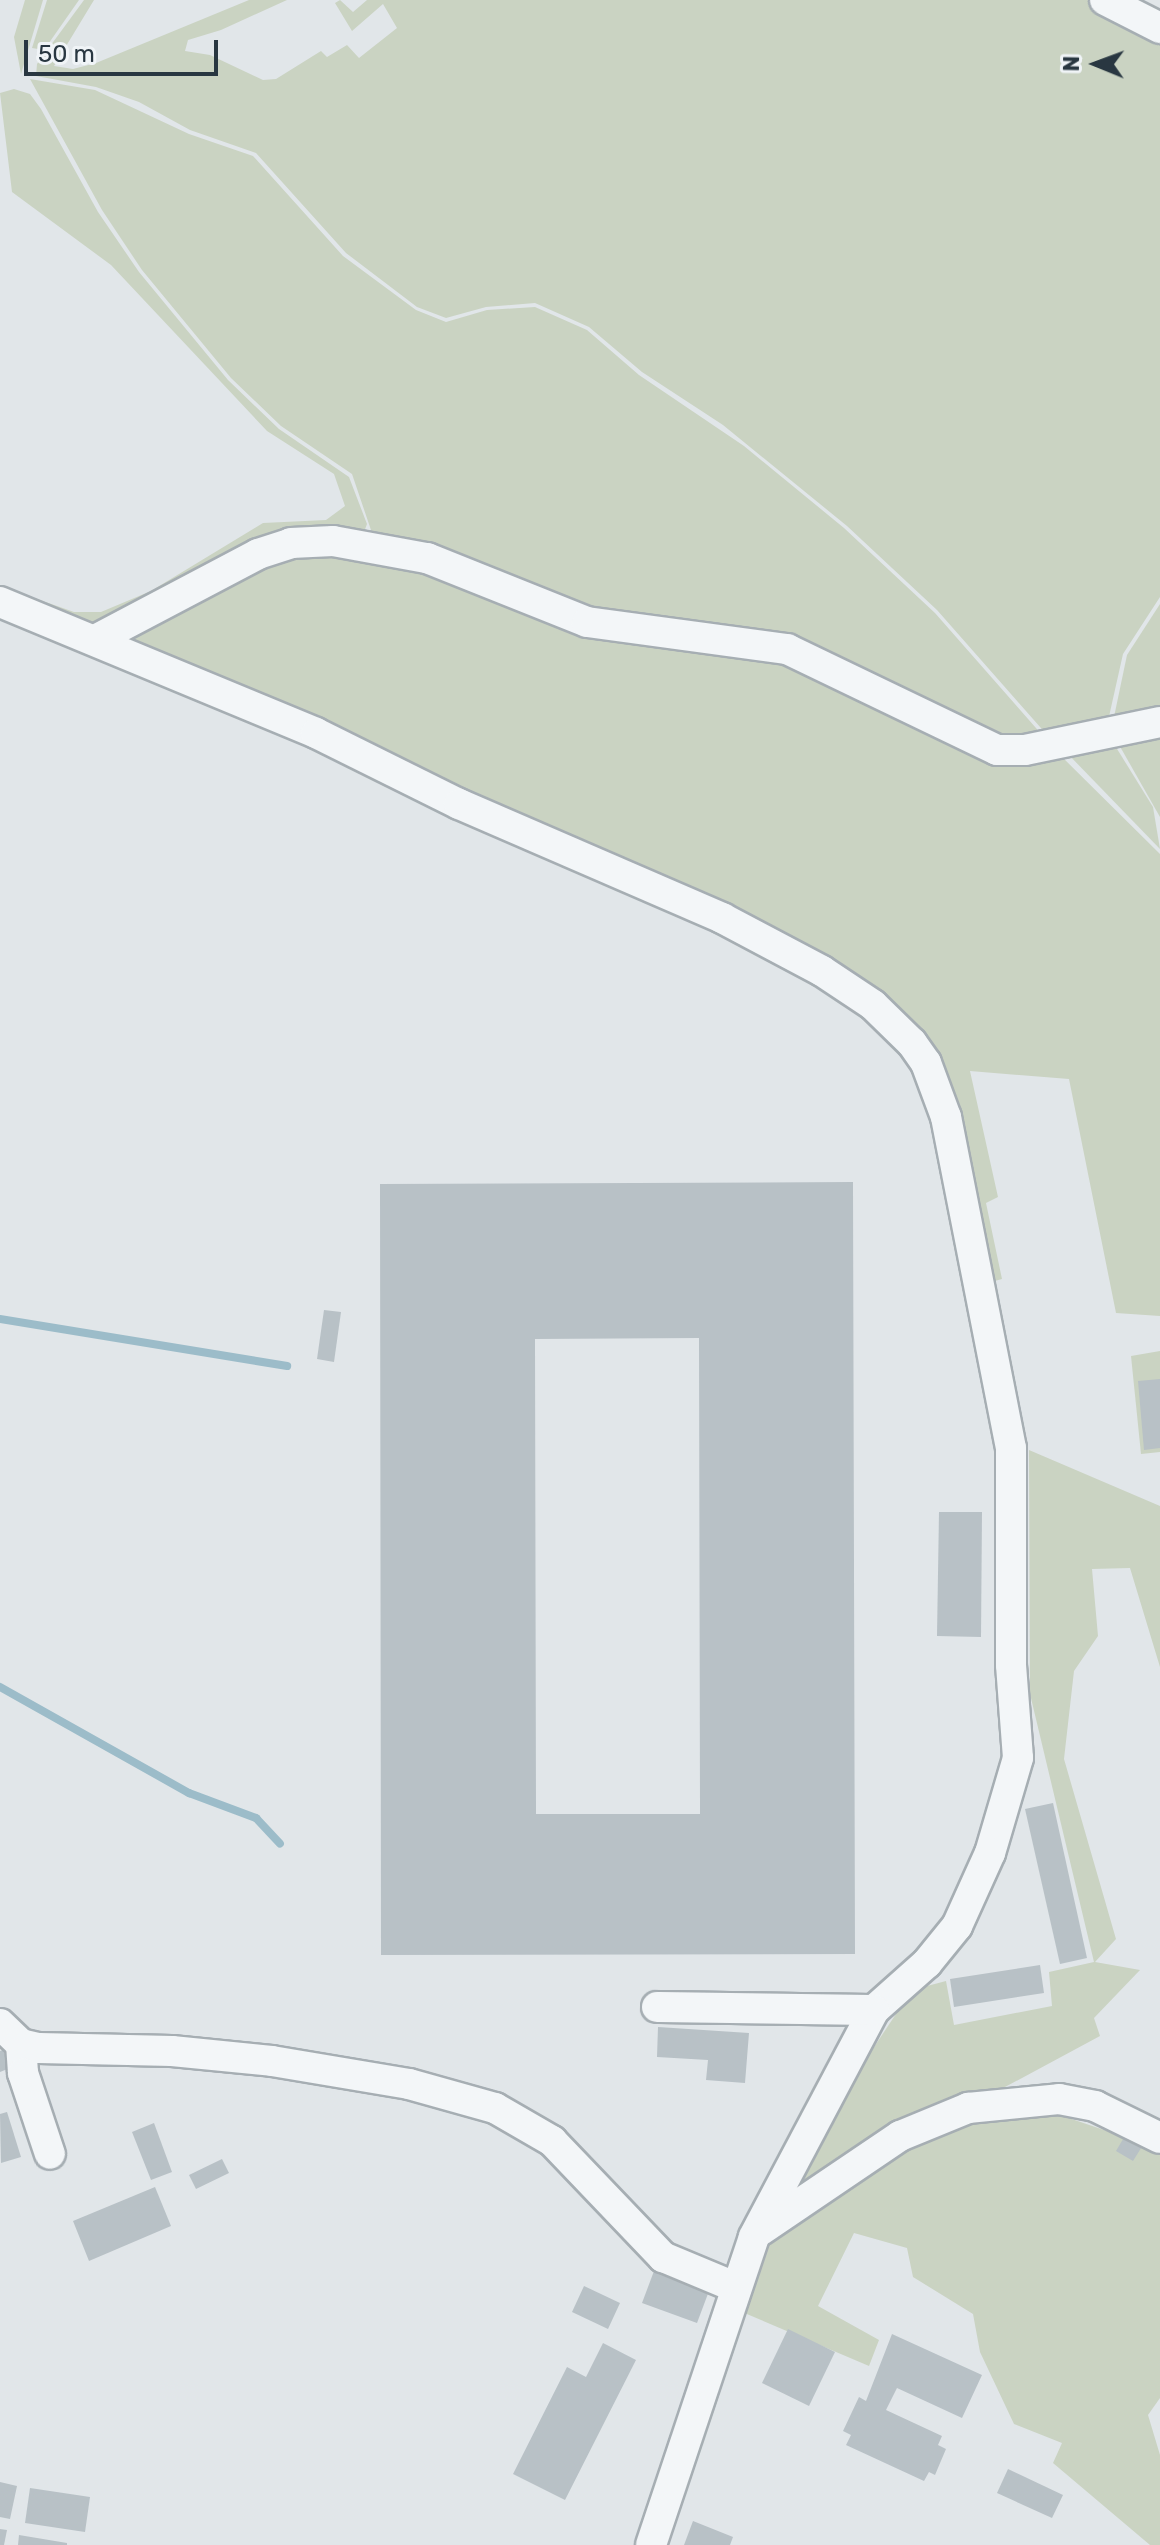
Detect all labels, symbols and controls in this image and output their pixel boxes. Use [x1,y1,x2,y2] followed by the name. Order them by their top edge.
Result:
[28,24,222,74] scale bar
[1056,24,1136,104] north arrow
[38,40,95,68] text: 50 m
[1058,55,1085,72] text: N

